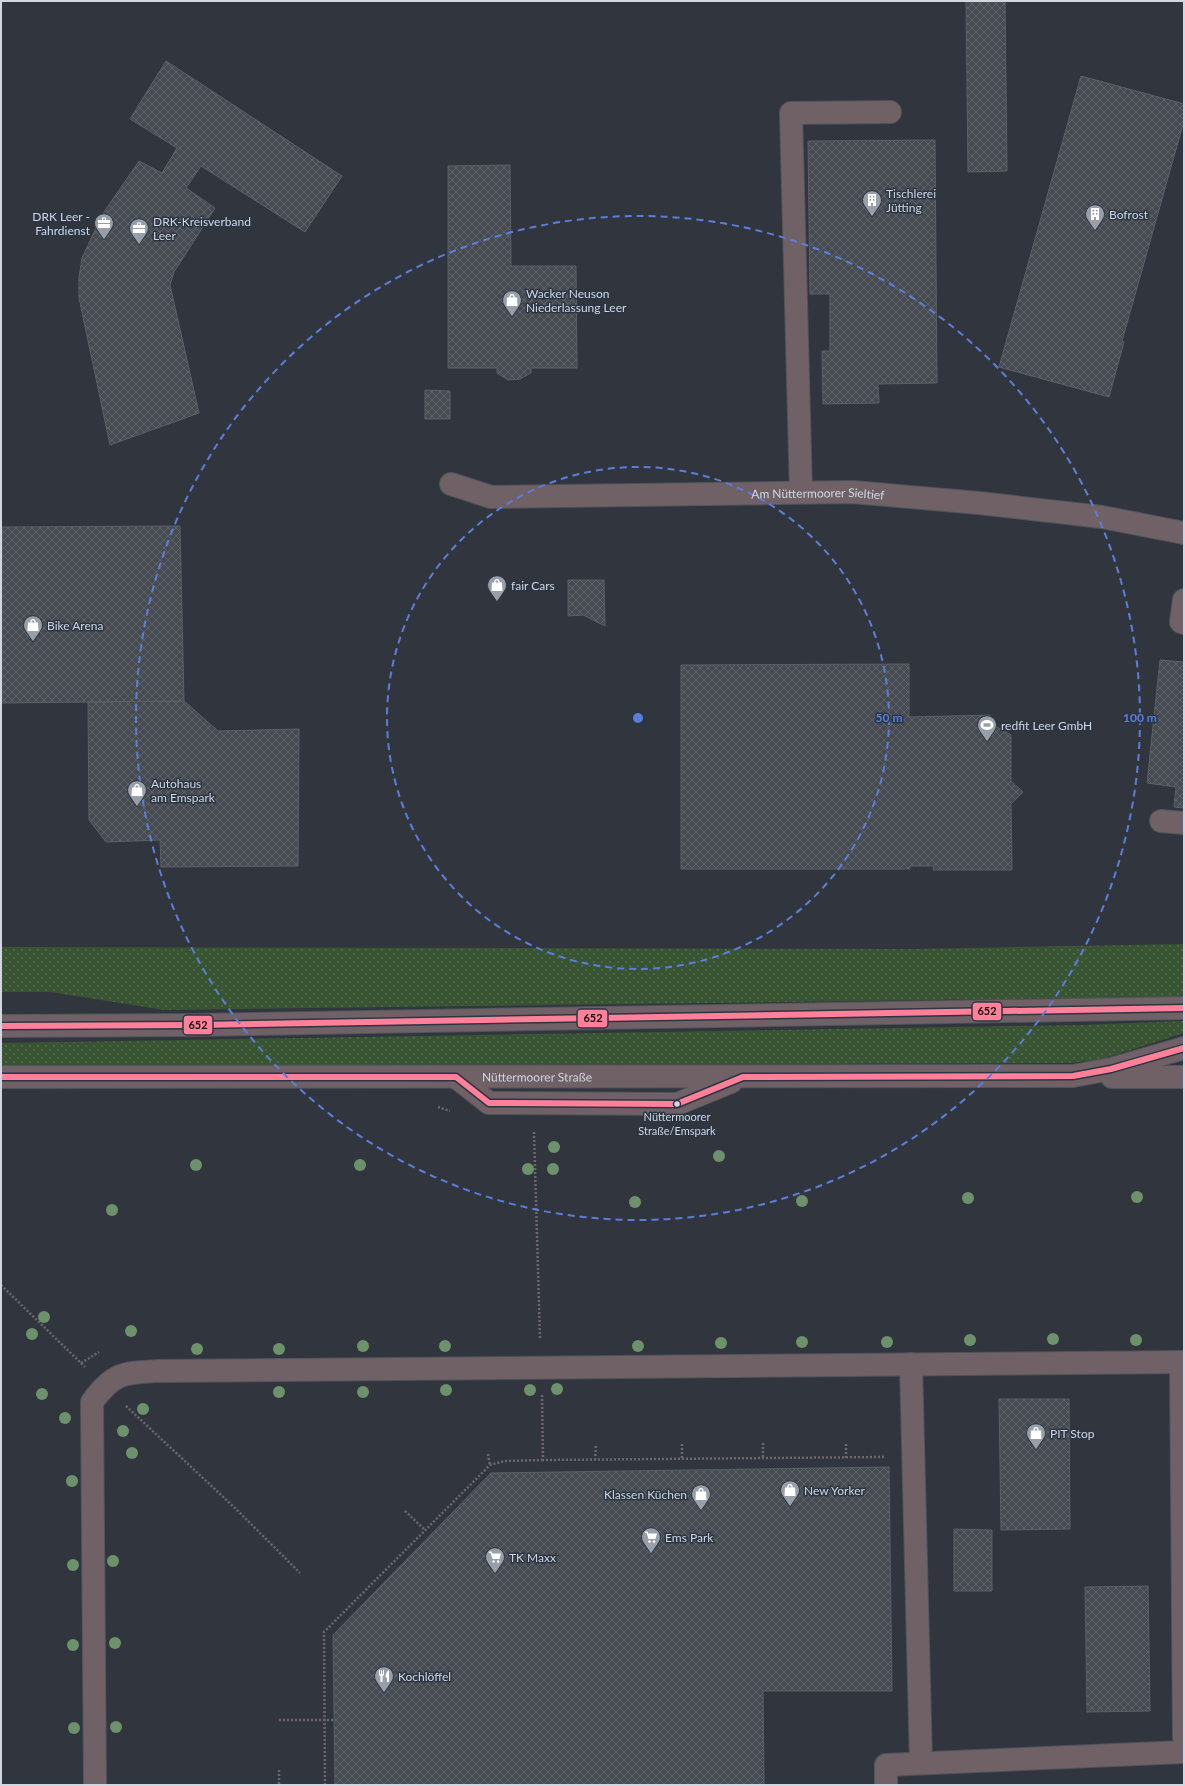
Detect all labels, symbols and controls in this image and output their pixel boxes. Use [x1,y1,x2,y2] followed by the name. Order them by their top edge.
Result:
[886,186,936,215] place label: Tischlerei Jütting
[861,189,883,217] building icon: Tischlerei Jütting
[1084,203,1106,231] building icon: Bofrost
[1109,207,1149,222] place label: Bofrost
[32,209,91,238] place label: DRK Leer - Fahrdienst
[93,212,115,240] office icon: DRK Leer - Fahrdienst
[153,214,251,243] place label: DRK-Kreisverband Leer
[128,217,150,245] office icon: DRK-Kreisverband Leer
[526,286,627,315] place label: Wacker Neuson Niederlassung Leer
[501,289,523,317] shop icon: Wacker Neuson Niederlassung Leer
[751,484,886,502] street label: Am Nüttermoorer Sieltief
[486,574,508,602] shop icon: fair Cars
[511,578,555,593] place label: fair Cars
[22,614,44,642] shop icon: Bike Arena
[47,618,104,633] place label: Bike Arena
[876,710,902,725] text: 50 m
[1123,710,1157,725] text: 100 m
[631,711,645,725] centre of rings
[976,714,998,742] sports icon: redfit Leer GmbH
[1001,718,1092,733] place label: redfit Leer GmbH
[151,776,216,805] place label: Autohaus am Emspark
[126,779,148,807] shop icon: Autohaus am Emspark
[972,1002,1002,1021] line badge: 652
[977,1004,997,1017] text: 652
[577,1009,608,1028] line badge: 652
[583,1011,603,1024] text: 652
[183,1015,213,1035] line badge: 652
[188,1018,208,1031] text: 652
[482,1069,592,1084] street label: Nüttermoorer Straße
[672,1099,682,1109] marker: Nüttermoorer Straße/Emspark
[638,1110,716,1137] place label: Nüttermoorer Straße/Emspark
[1025,1422,1047,1450] shop icon: PIT Stop
[1050,1426,1095,1441] place label: PIT Stop
[779,1479,801,1507] shop icon: New Yorker
[690,1483,712,1511] shop icon: Klassen Küchen
[804,1483,865,1498] place label: New Yorker
[604,1487,687,1502] place label: Klassen Küchen
[640,1526,662,1554] supermarket icon: Ems Park
[665,1530,714,1545] place label: Ems Park
[484,1546,506,1574] supermarket icon: TK Maxx
[509,1550,556,1565] place label: TK Maxx
[373,1665,395,1693] restaurant icon: Kochlöffel
[398,1669,451,1684] place label: Kochlöffel

